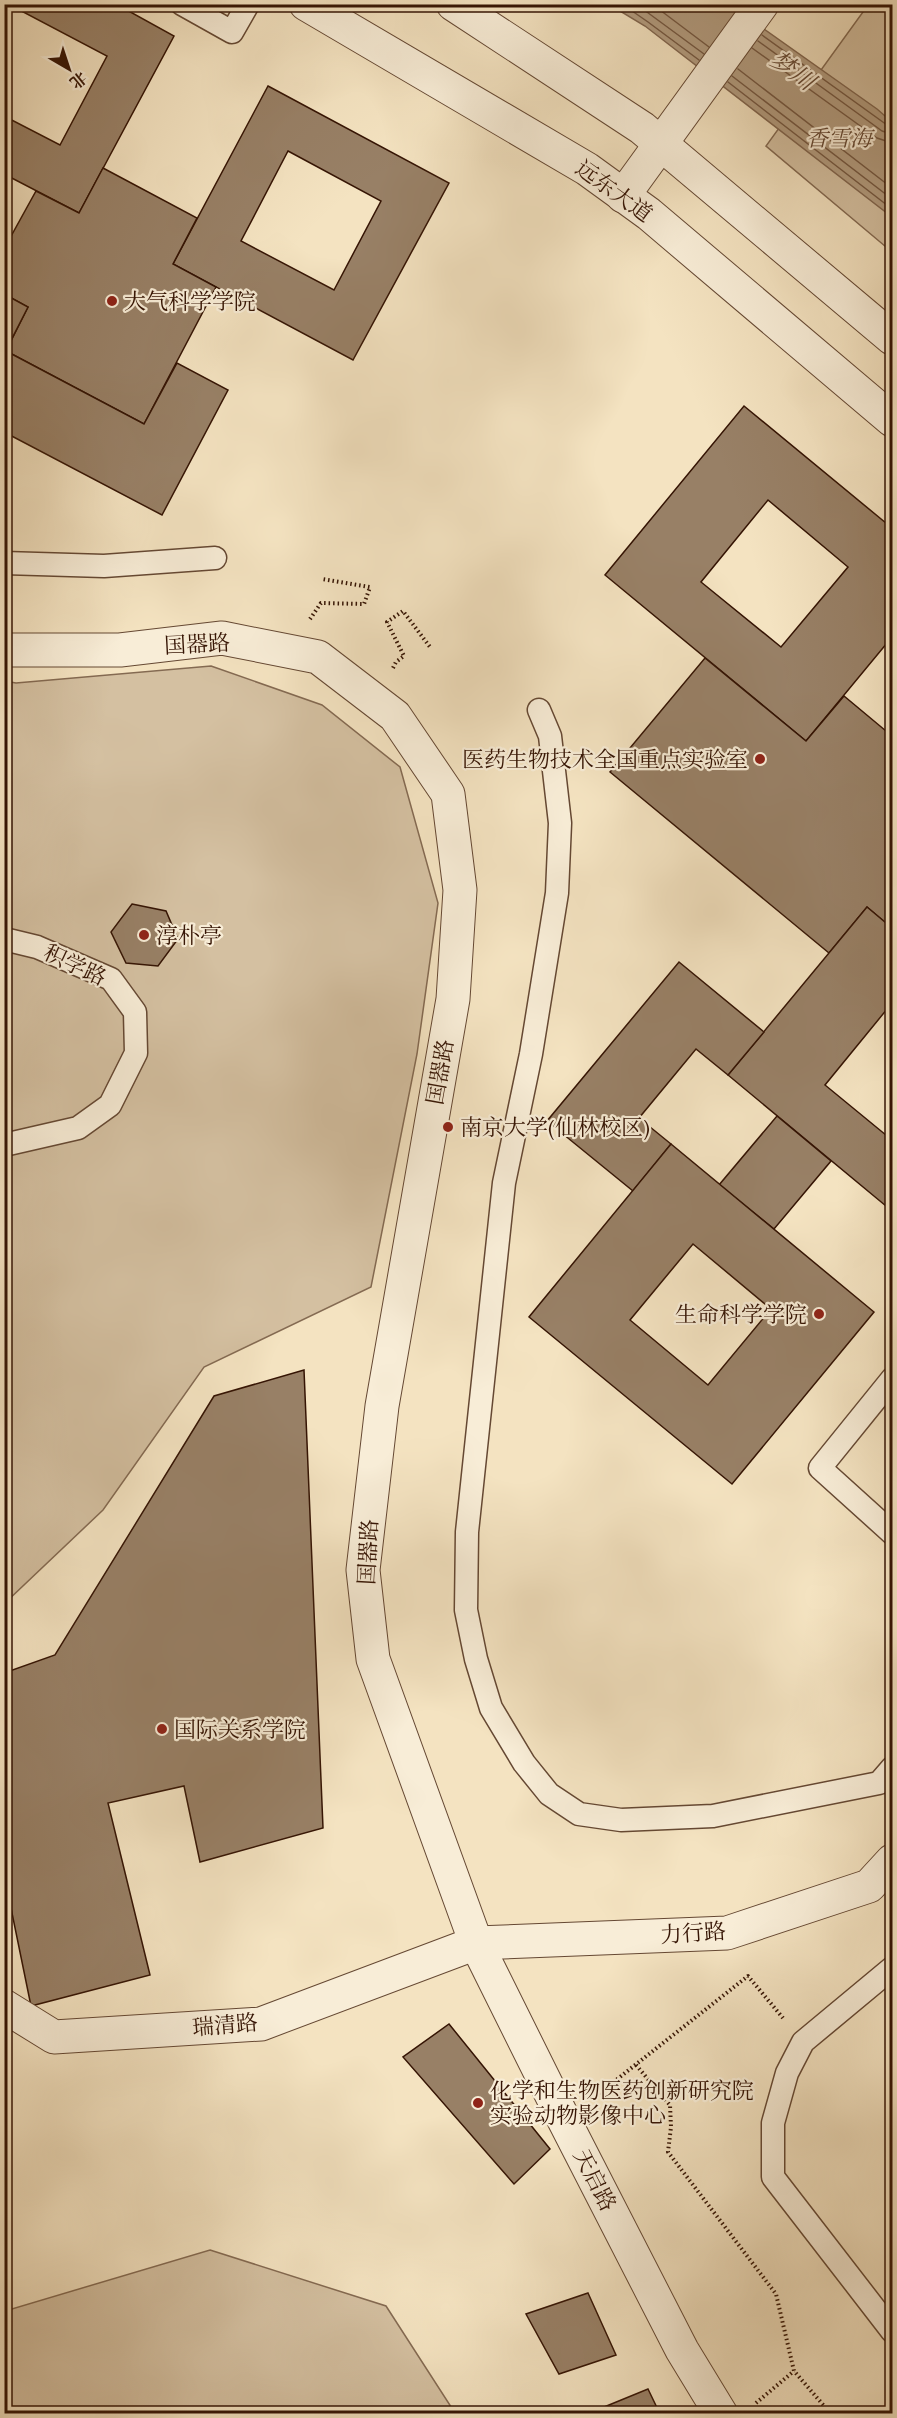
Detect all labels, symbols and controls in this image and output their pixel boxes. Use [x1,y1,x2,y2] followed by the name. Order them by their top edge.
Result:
[39,39,99,99] north arrow
[764,43,824,98] water label: 梦川
[65,67,91,93] text: 北
[806,124,875,153] park label: 香雪海
[570,153,658,229] street label: 远东大道
[124,287,256,316] place label: 大气科学学院
[105,294,119,308] marker: 大气科学学院
[163,628,231,660] street label: 国器路
[462,745,748,774] place label: 医药生物技术全国重点实验室
[753,752,767,766] marker: 医药生物技术全国重点实验室
[156,921,222,950] place label: 淳朴亭
[137,928,151,942] marker: 淳朴亭
[39,938,111,992] street label: 积学路
[420,1037,460,1107] street label: 国器路
[460,1113,650,1142] place label: 南京大学(仙林校区)
[441,1120,455,1134] marker: 南京大学(仙林校区)
[675,1300,807,1329] place label: 生命科学学院
[812,1307,826,1321] marker: 生命科学学院
[352,1518,384,1586] street label: 国器路
[174,1715,306,1744] place label: 国际关系学院
[155,1722,169,1736] marker: 国际关系学院
[659,1916,727,1950] street label: 力行路
[191,2008,259,2042] street label: 瑞清路
[490,2076,754,2130] place label: 化学和生物医药创新研究院 实验动物影像中心
[471,2096,485,2110] marker: 化学和生物医药创新研究院 实验动物影像中心
[567,2144,623,2216] street label: 天启路

